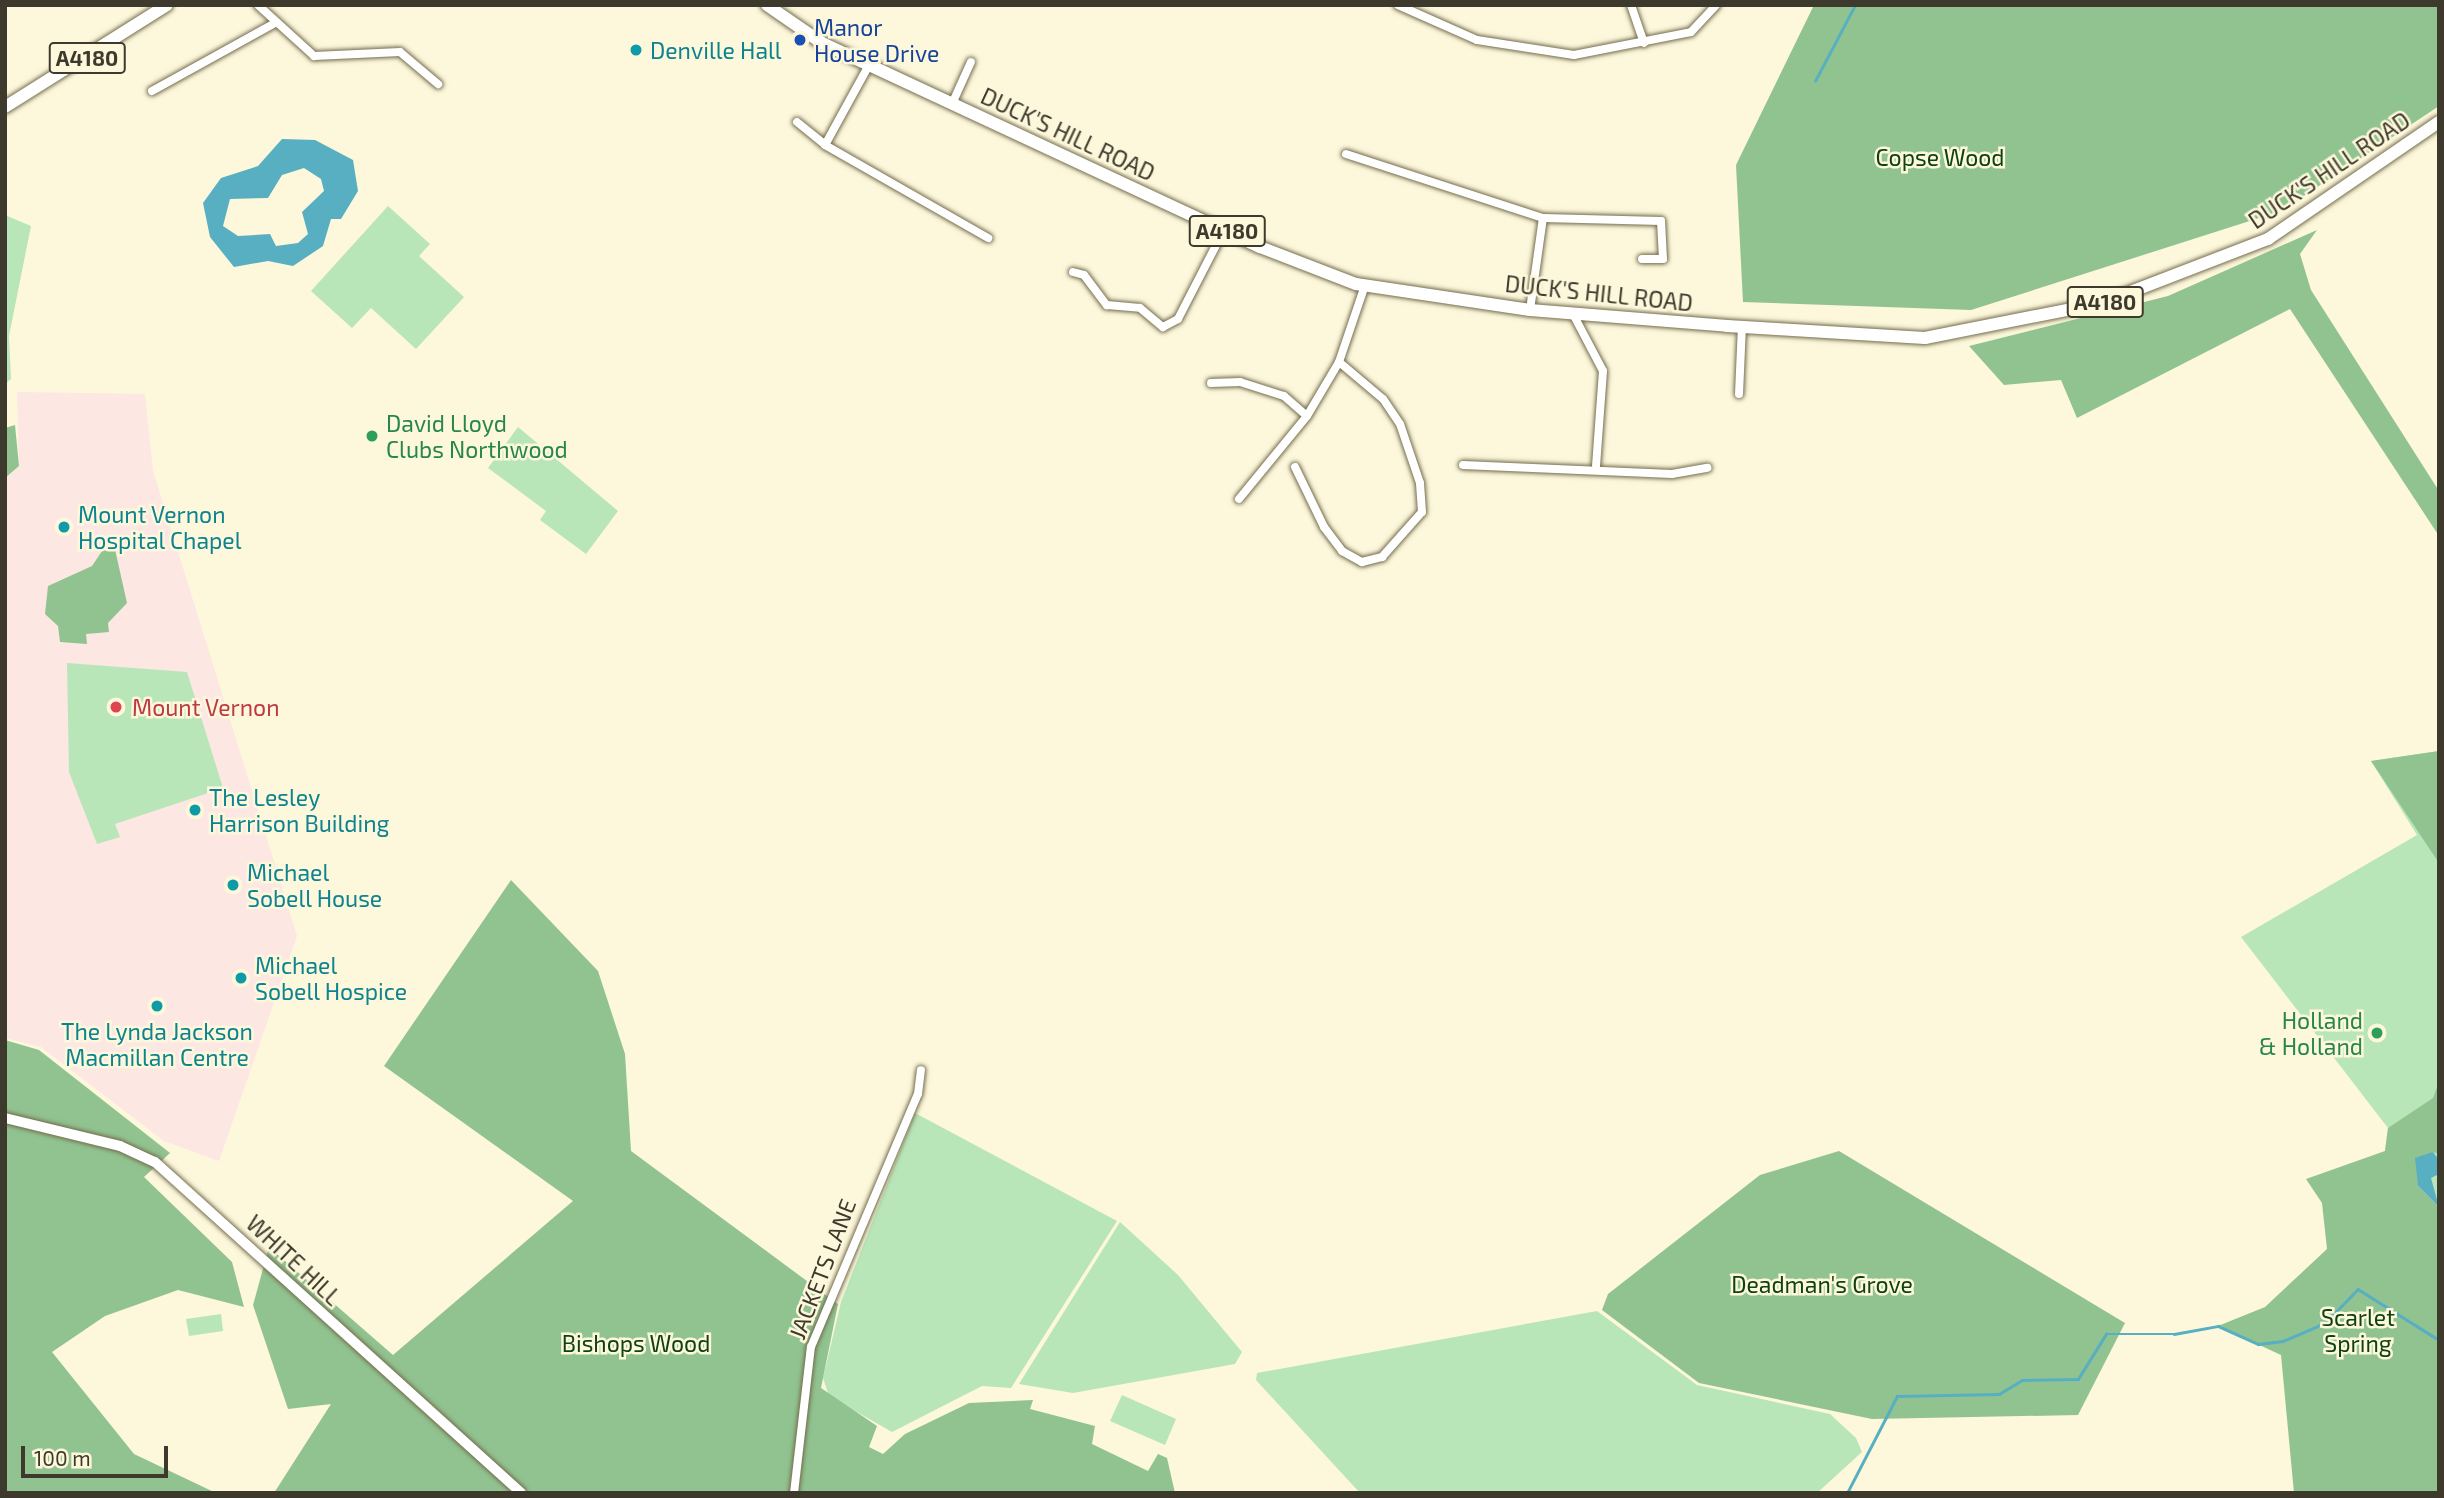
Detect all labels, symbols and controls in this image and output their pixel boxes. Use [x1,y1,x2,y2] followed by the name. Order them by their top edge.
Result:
[814,13,939,67] place label: Manor House Drive
[792,32,808,48] marker: Manor House Drive
[650,36,782,64] place label: Denville Hall
[48,41,126,76] road number: A4180
[628,42,644,58] marker: Denville Hall
[976,81,1160,187] street label: DUCK'S HILL ROAD
[2243,106,2415,234] street label: DUCK'S HILL ROAD
[1875,143,2005,171] park label: Copse Wood
[1188,214,1266,248] road number: A4180
[1503,269,1695,317] street label: DUCK'S HILL ROAD
[2066,284,2144,320] road number: A4180
[386,409,568,463] place label: David Lloyd Clubs Northwood
[364,428,380,444] marker: David Lloyd Clubs Northwood
[78,500,242,554] place label: Mount Vernon Hospital Chapel
[56,519,72,535] marker: Mount Vernon Hospital Chapel
[132,693,280,721] place label: Mount Vernon
[106,697,126,717] marker: Mount Vernon
[209,783,389,837] place label: The Lesley Harrison Building
[187,802,203,818] marker: The Lesley Harrison Building
[247,858,383,912] place label: Michael Sobell House
[225,877,241,893] marker: Michael Sobell House
[255,951,408,1005] place label: Michael Sobell Hospice
[233,970,249,986] marker: Michael Sobell Hospice
[149,998,165,1014] marker: The Lynda Jackson Macmillan Centre
[2259,1006,2363,1060] place label: Holland & Holland
[61,1017,253,1071] place label: The Lynda Jackson Macmillan Centre
[2369,1025,2385,1041] marker: Holland & Holland
[783,1195,861,1343] street label: JACKETS LANE
[241,1209,347,1311] street label: WHITE HILL
[1731,1270,1913,1298] park label: Deadman's Grove
[2321,1303,2395,1357] park label: Scarlet Spring
[562,1329,710,1357] park label: Bishops Wood
[24,1432,172,1476] scale bar
[34,1445,91,1470] text: 100 m

